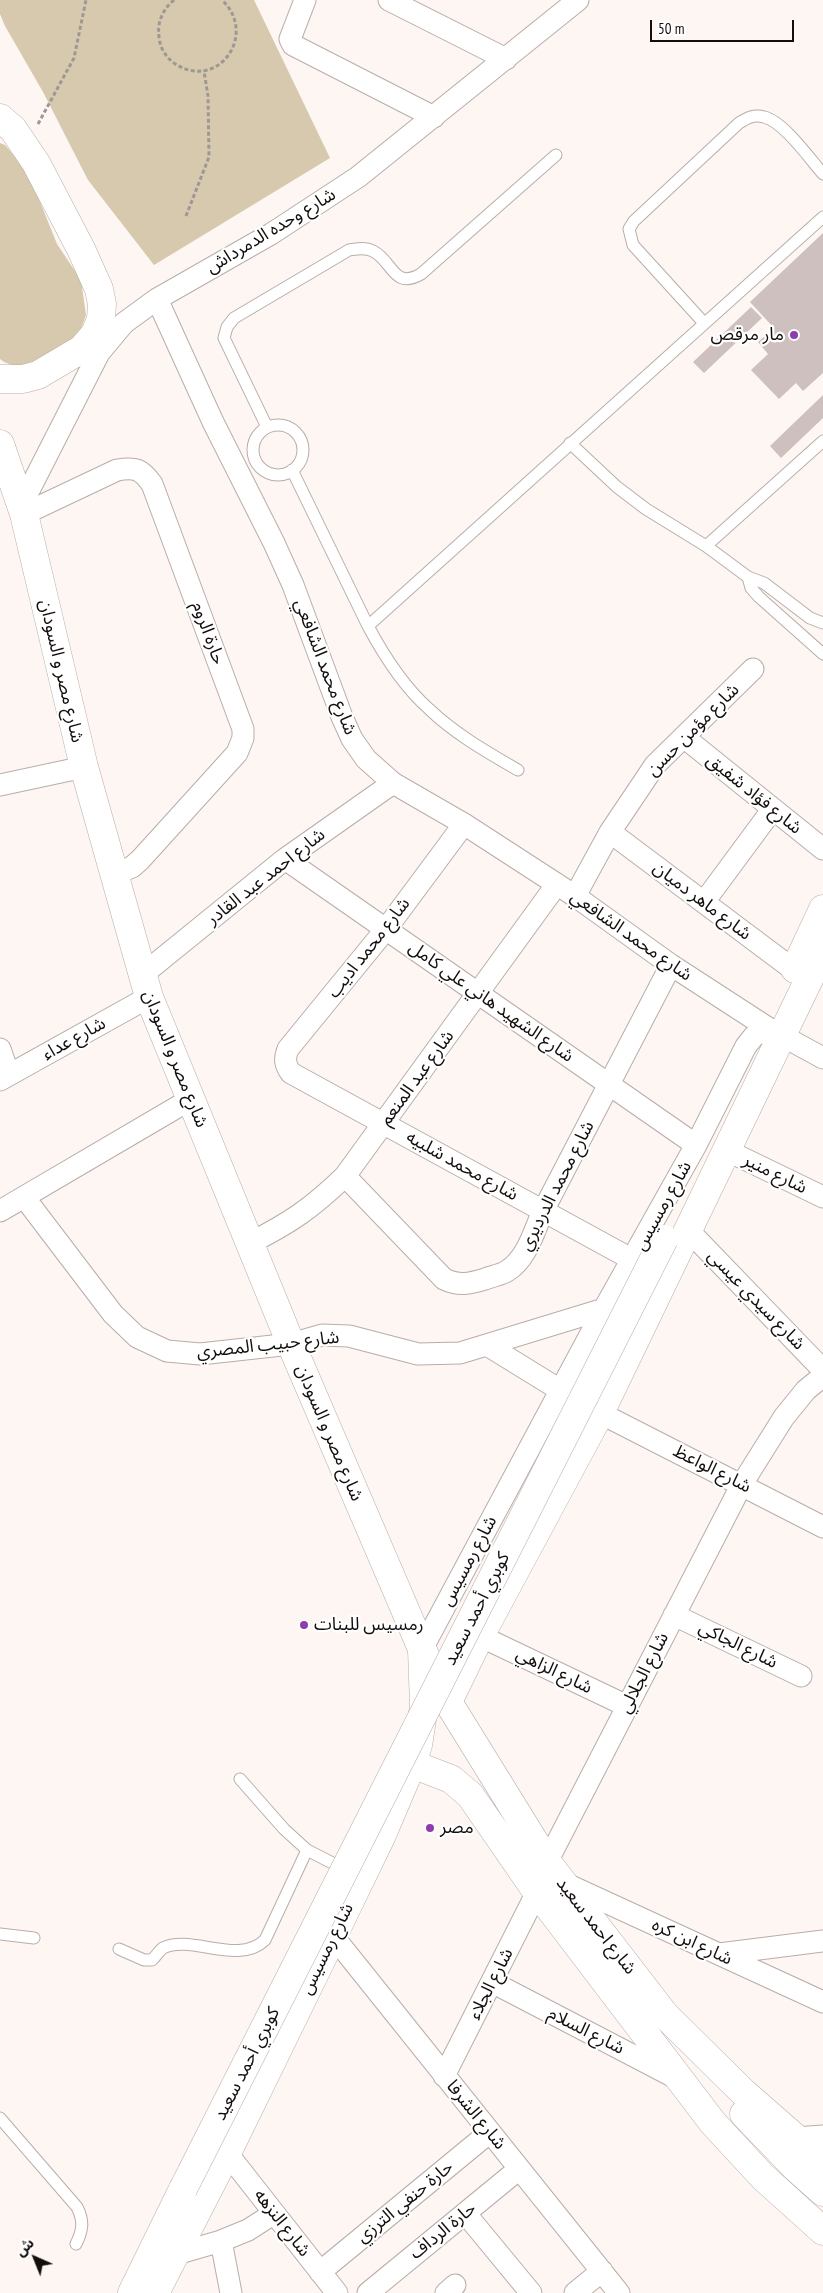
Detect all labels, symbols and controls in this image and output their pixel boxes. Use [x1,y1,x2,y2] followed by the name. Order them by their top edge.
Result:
[653,10,797,42] scale bar
[658,19,684,38] text: 50 m
[202,184,340,278] street label: شارع وحده الدمرداش
[710,324,784,346] place label: مار مرقص
[788,329,800,341] marker: مار مرقص
[289,596,361,738] street label: شارع محمد الشافعي
[34,597,88,745] street label: شارع مصر و السودان
[187,598,229,668] street label: حارة الروم
[642,679,744,781] street label: شارع مؤمن حسن
[702,749,806,839] street label: شارع فؤاد شفيق
[202,824,330,930] street label: شارع احمد عبد القادر
[649,857,755,945] street label: شارع ماهر دميان
[566,886,696,986] street label: شارع محمد الشافعي
[323,893,415,1003] street label: شارع محمد اديب
[404,937,578,1067] street label: شارع الشهيد هاني علي كامل
[138,987,212,1131] street label: شارع مصر و السودان
[38,1013,110,1065] street label: شارع عداء
[375,1026,459,1130] street label: شارع عبد المنعم
[515,1117,599,1255] street label: شارع محمد الدرديري
[402,1126,522,1206] street label: شارع محمد شلبيه
[740,1149,810,1199] street label: شارع منير
[630,1157,696,1255] street label: شارع رمسيس
[703,1245,809,1355] street label: شارع سيدي عيسي
[196,1327,340,1363] street label: شارع حبيب المصري
[290,1361,368,1505] street label: شارع مصر و السودان
[669,1440,755,1498] street label: شارع الواعظ
[436,1512,502,1610] street label: شارع رمسيس
[439,1549,515,1669] street label: كوبري أحمد سعيد
[314,1614,424,1636] place label: رمسيس للبنات
[695,1617,781,1673] street label: شارع الجاكي
[298,1619,310,1631] marker: رمسيس للبنات
[614,1629,674,1717] street label: شارع الجلالي
[512,1643,596,1699] street label: شارع الزاهي
[440,1817,474,1839] place label: مصر
[424,1822,436,1834] marker: مصر
[551,1873,641,1979] street label: شارع احمد سعيد
[296,1900,358,1998] street label: شارع رمسيس
[648,1914,736,1970] street label: شارع ابن كره
[464,1945,518,2023] street label: شارع الجلاء
[544,2003,628,2059] street label: شارع السلام
[209,2004,285,2124] street label: كوبري أحمد سعيد
[441,2076,511,2154] street label: شارع الشرفا
[352,2156,458,2248] street label: حارة حنفي الترزي
[249,2185,315,2261] street label: شارع النزهه
[406,2198,480,2264] street label: حارة الرداف
[10,2233,60,2283] north arrow
[11,2234,38,2260] text: ش

